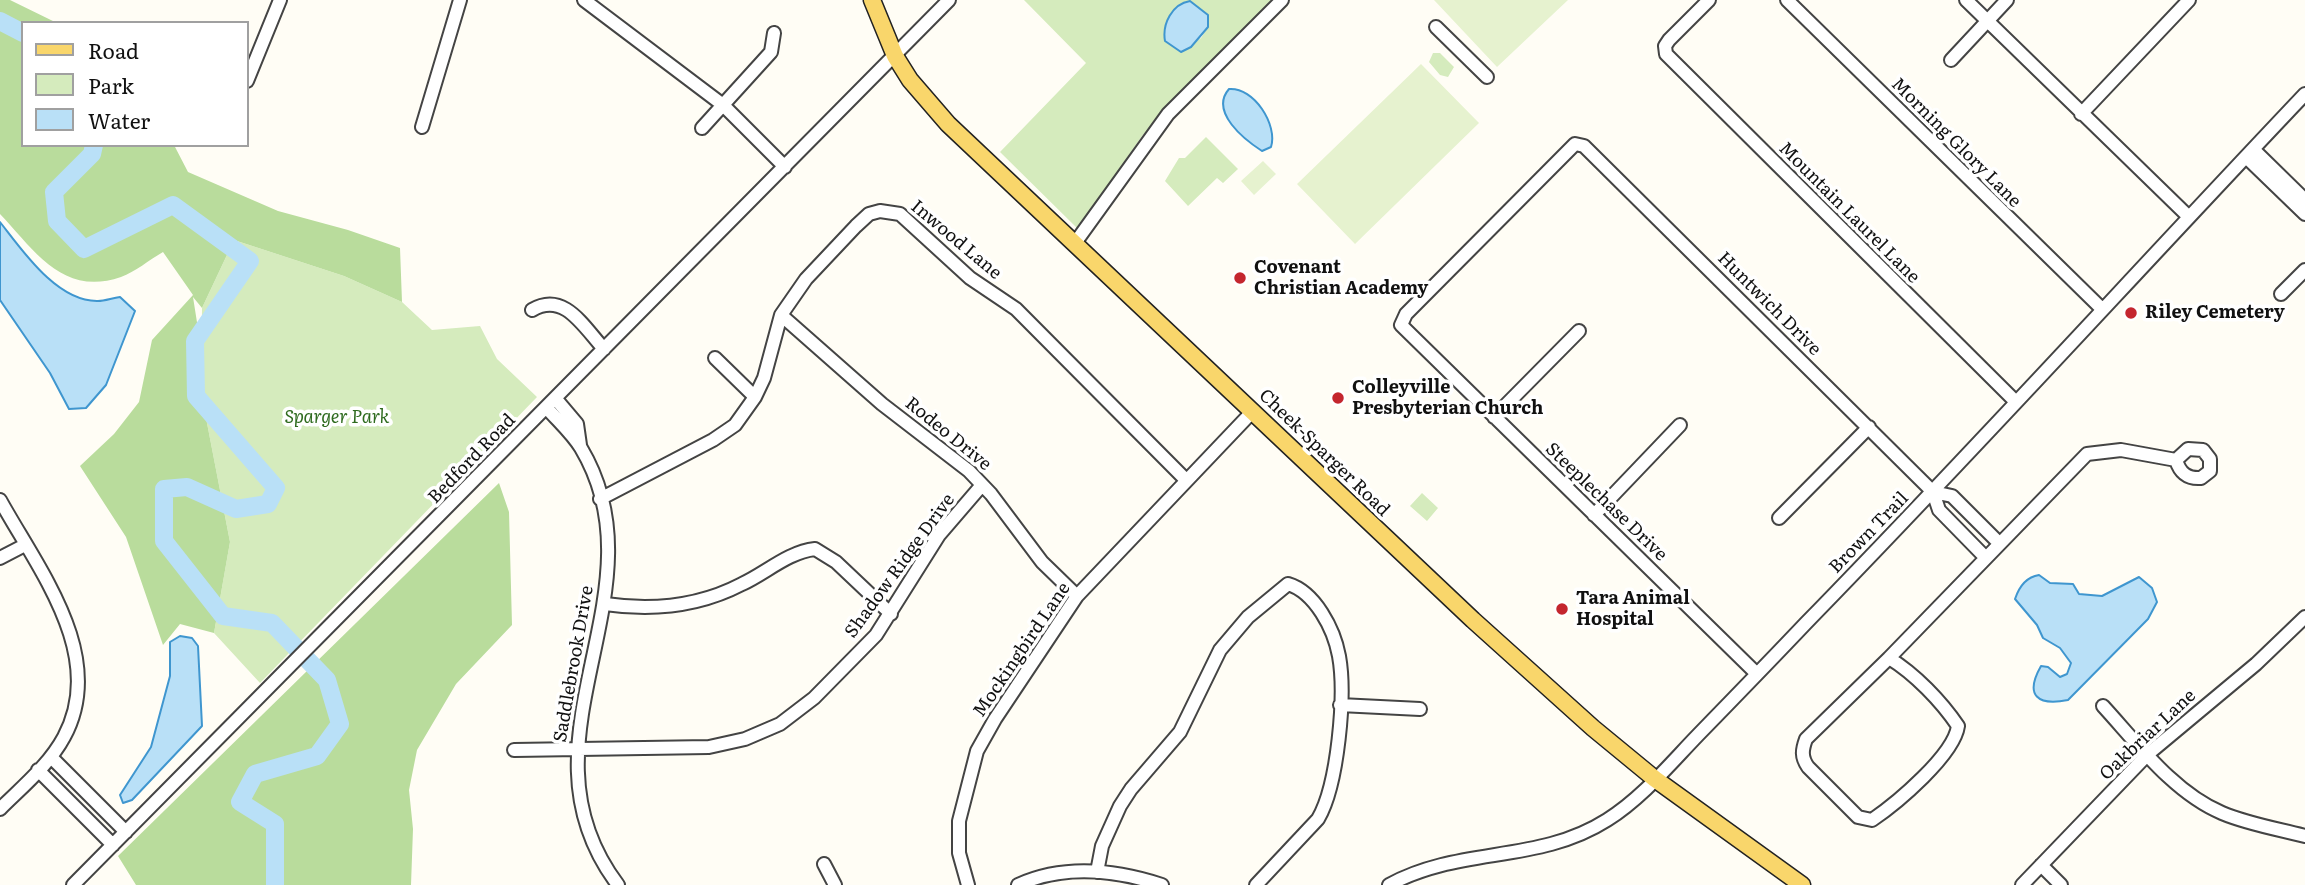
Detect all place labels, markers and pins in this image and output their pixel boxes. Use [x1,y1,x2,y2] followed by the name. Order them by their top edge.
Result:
[1254,257,1428,300] place label: Covenant Christian Academy
[1232,270,1248,286] marker: Covenant Christian Academy
[2145,302,2285,324] place label: Riley Cemetery
[2123,305,2139,321] marker: Riley Cemetery
[1352,377,1543,420] place label: Colleyville Presbyterian Church
[1330,390,1346,406] marker: Colleyville Presbyterian Church
[1576,588,1690,630] place label: Tara Animal Hospital
[1554,601,1570,617] marker: Tara Animal Hospital

